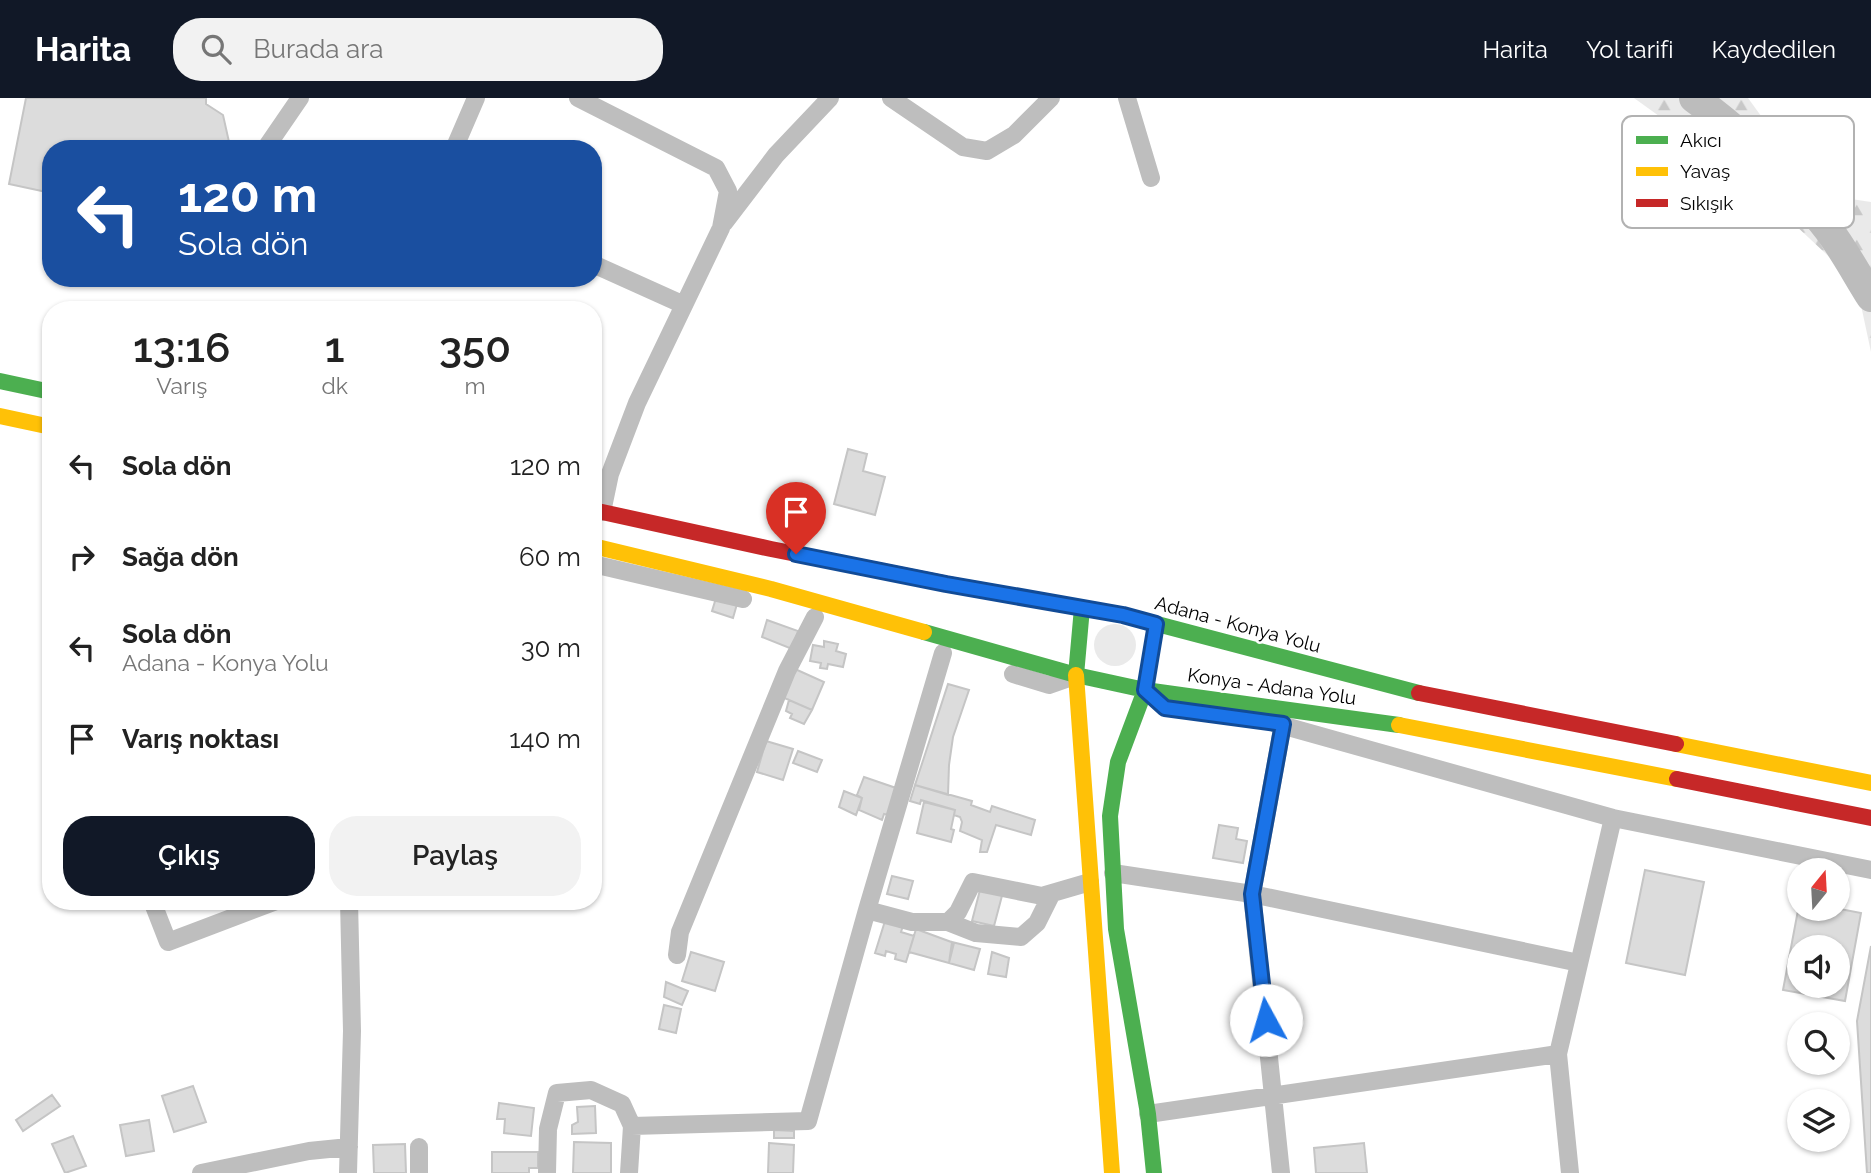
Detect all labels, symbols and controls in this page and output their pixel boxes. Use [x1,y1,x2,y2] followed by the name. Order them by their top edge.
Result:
[173,18,663,81] search box
[35,30,131,69] text: Harita
[197,30,235,68] icon: search
[253,34,384,64] text: Burada ara
[1482,35,1548,64] text: Harita
[1586,35,1674,64] text: Yol tarifi
[1712,35,1836,64] text: Kaydedilen
[1622,116,1854,228] legend
[1680,129,1722,151] text: Akıcı
[1680,160,1730,182] text: Yavaş
[178,166,317,223] text: 120 m
[63,168,154,259] icon: left
[1680,192,1733,214] text: Sıkışık
[178,225,308,262] text: Sola dön
[133,323,230,372] text: 13:16
[325,323,345,372] text: 1
[439,323,511,372] text: 350
[156,372,207,399] text: Varış
[321,372,348,399] text: dk
[464,372,486,399] text: m
[63,447,101,485] icon: left
[122,451,231,481] text: Sola dön
[510,451,581,481] text: 120 m
[766,482,826,554] pin
[777,493,815,531] icon: arrive
[63,538,101,576] icon: right
[122,542,239,572] text: Sağa dön
[519,542,581,572] text: 60 m
[1153,591,1323,657] street label: Adana - Konya Yolu
[122,619,231,649] text: Sola dön
[63,629,101,667] icon: left
[521,633,581,663] text: 30 m
[122,649,329,676] text: Adana - Konya Yolu
[1186,663,1358,709] street label: Konya - Adana Yolu
[63,720,101,758] icon: arrive
[122,724,279,754] text: Varış noktası
[509,724,581,754] text: 140 m
[63,816,315,896] button: Çıkış
[329,816,581,896] button: Paylaş
[1787,858,1850,920] north arrow
[1787,858,1850,1152] map controls
[1787,935,1850,998] button: sound
[1229,983,1303,1057] position arrow
[1787,1012,1850,1075] button: search
[1787,1089,1850,1152] button: layers

